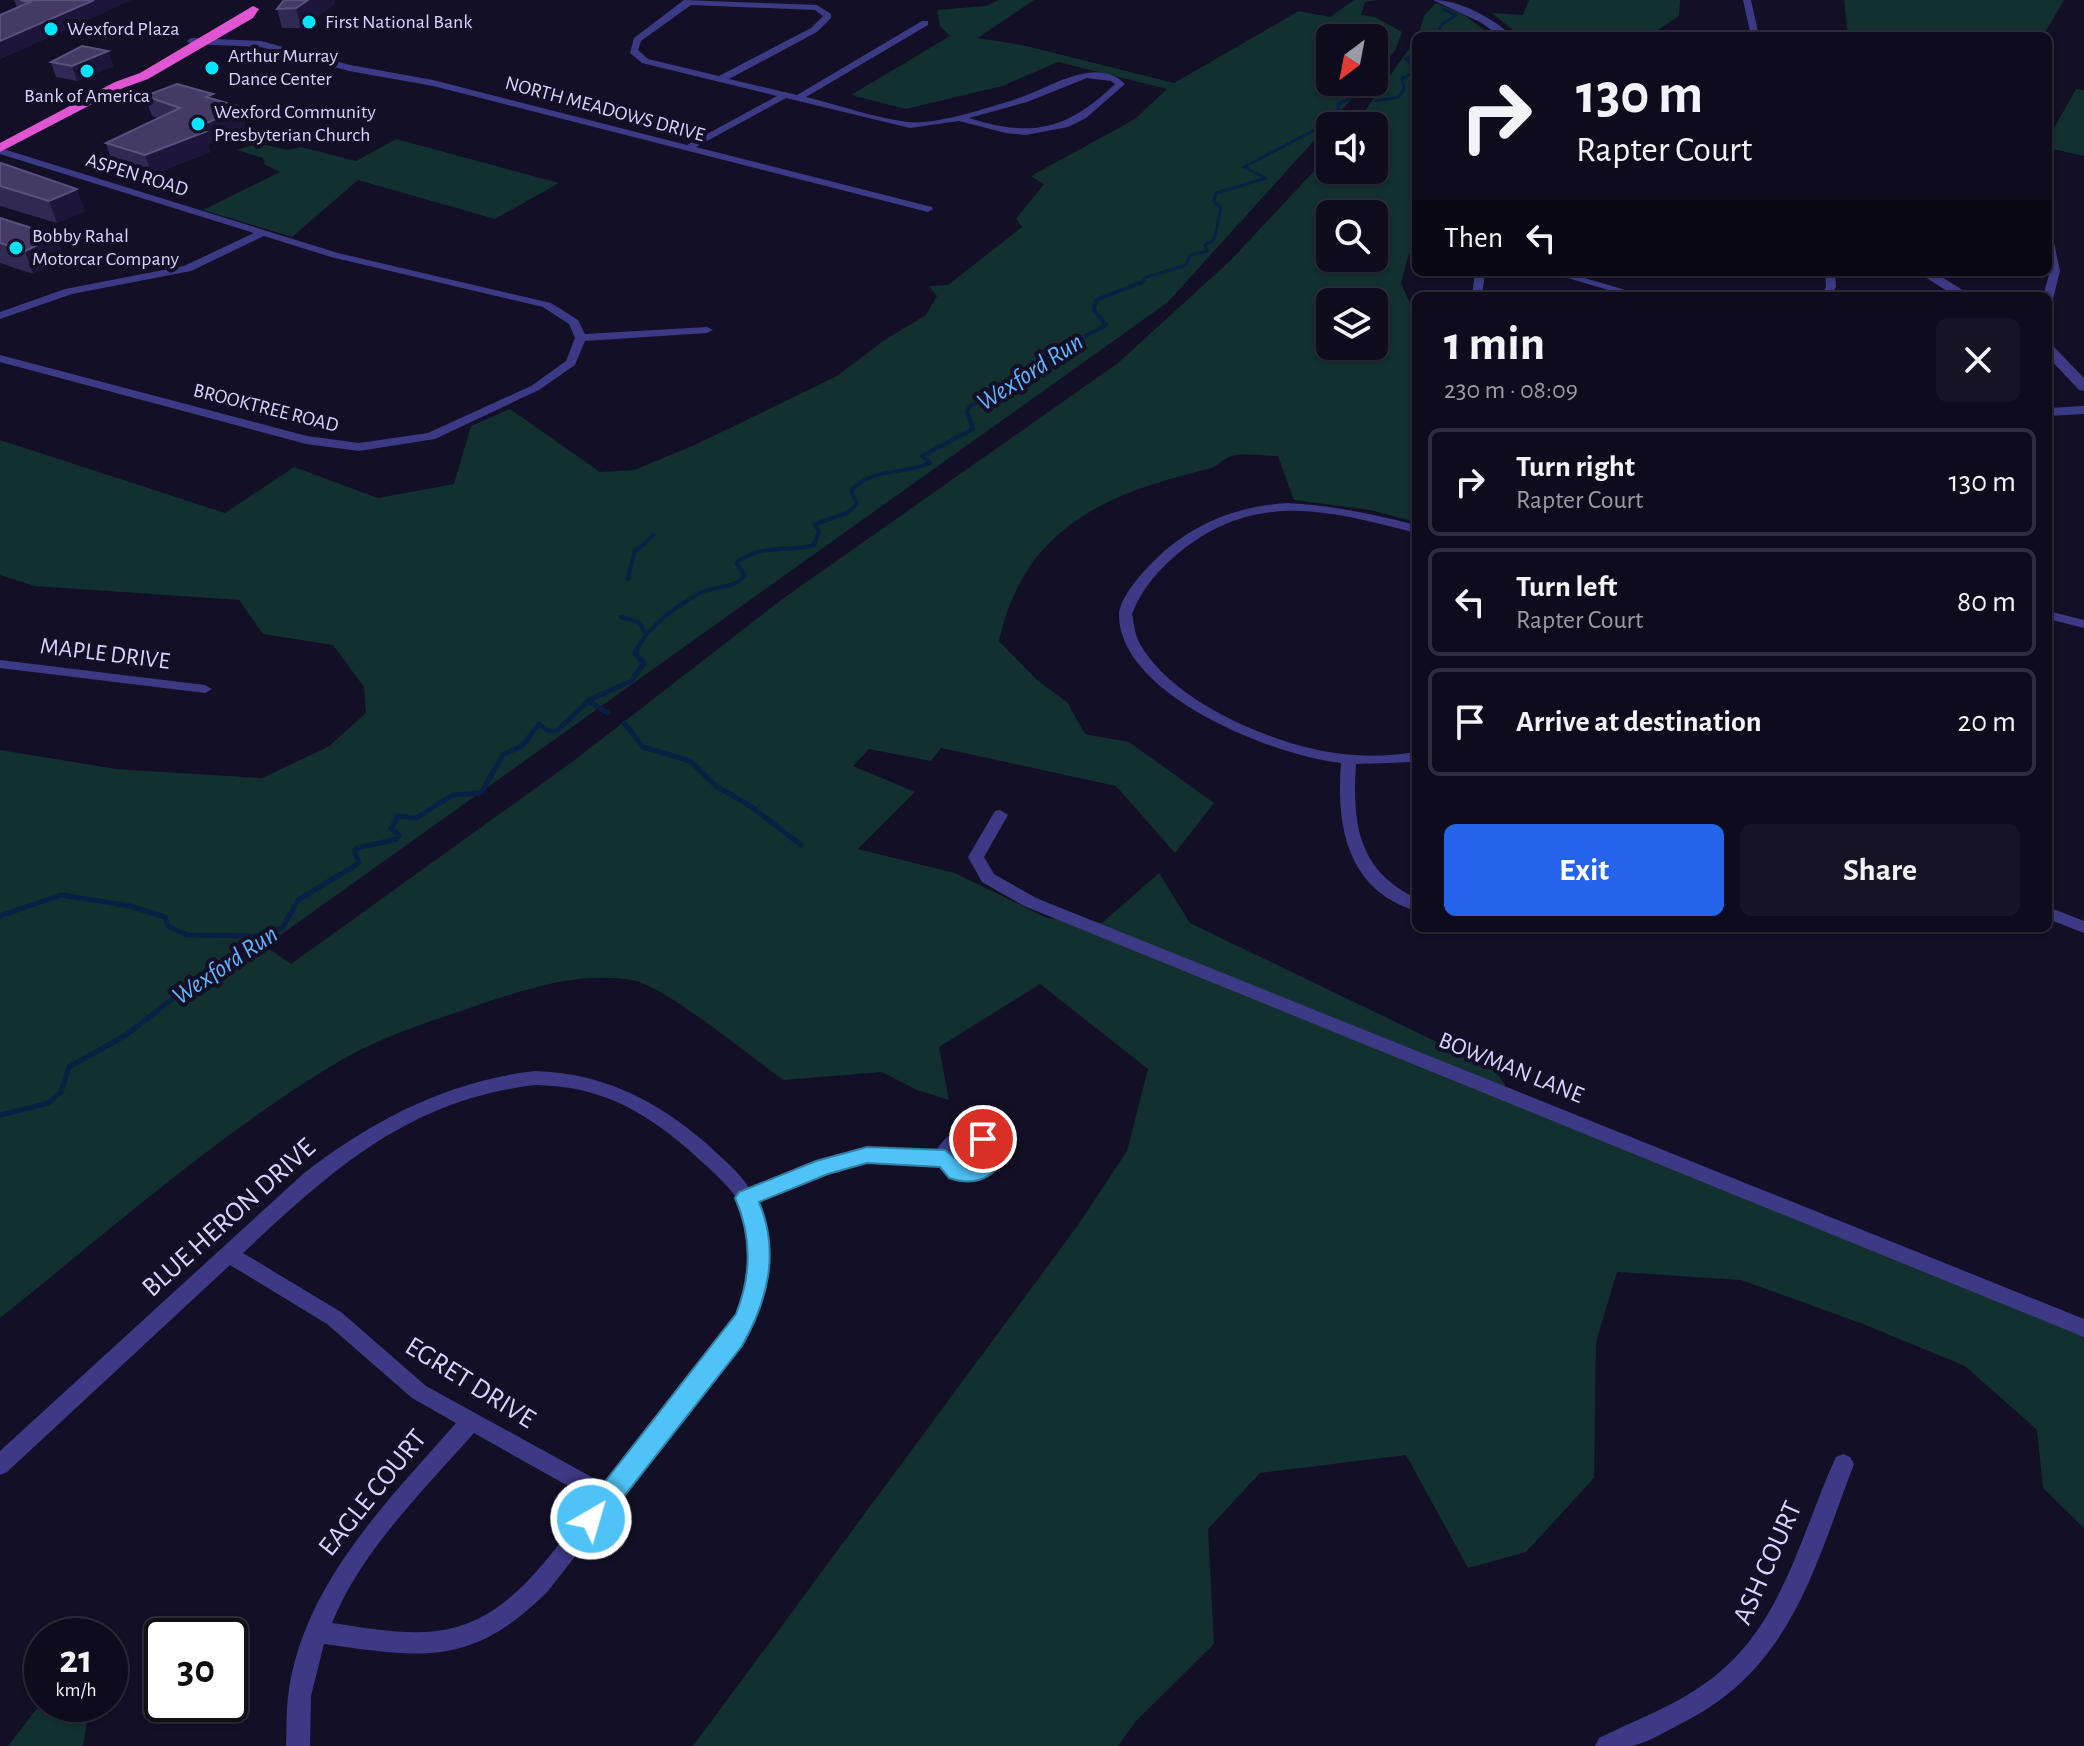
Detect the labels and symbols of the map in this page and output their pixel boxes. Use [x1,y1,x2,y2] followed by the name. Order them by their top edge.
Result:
[325,12,472,32] place label: First National Bank
[300,13,318,31] marker: First National Bank
[67,19,179,39] place label: Wexford Plaza
[42,20,60,38] marker: Wexford Plaza
[1316,24,1388,96] north arrow
[228,46,338,89] place label: Arthur Murray Dance Center
[203,59,221,77] marker: Arthur Murray Dance Center
[78,62,96,80] marker: Bank of America
[503,73,707,145] street label: NORTH MEADOWS DRIVE
[24,86,150,106] place label: Bank of America
[214,102,376,145] place label: Wexford Community Presbyterian Church
[189,115,207,133] marker: Wexford Community Presbyterian Church
[83,150,191,200] street label: ASPEN ROAD
[32,226,179,269] place label: Bobby Rahal Motorcar Company
[7,239,25,257] marker: Bobby Rahal Motorcar Company
[972,328,1088,416] water label: Wexford Run
[191,380,341,436] street label: BROOKTREE ROAD
[39,634,172,674] street label: MAPLE DRIVE
[168,920,282,1010] water label: Wexford Run
[1435,1028,1587,1108] street label: BOWMAN LANE
[949,1105,1017,1173] pin
[137,1133,321,1303] street label: BLUE HERON DRIVE
[400,1332,540,1434] street label: EGRET DRIVE
[314,1424,432,1562] street label: EAGLE COURT
[549,1477,633,1561] position arrow
[1729,1497,1808,1629] street label: ASH COURT
[144,1618,248,1722] speed limit sign: 30

